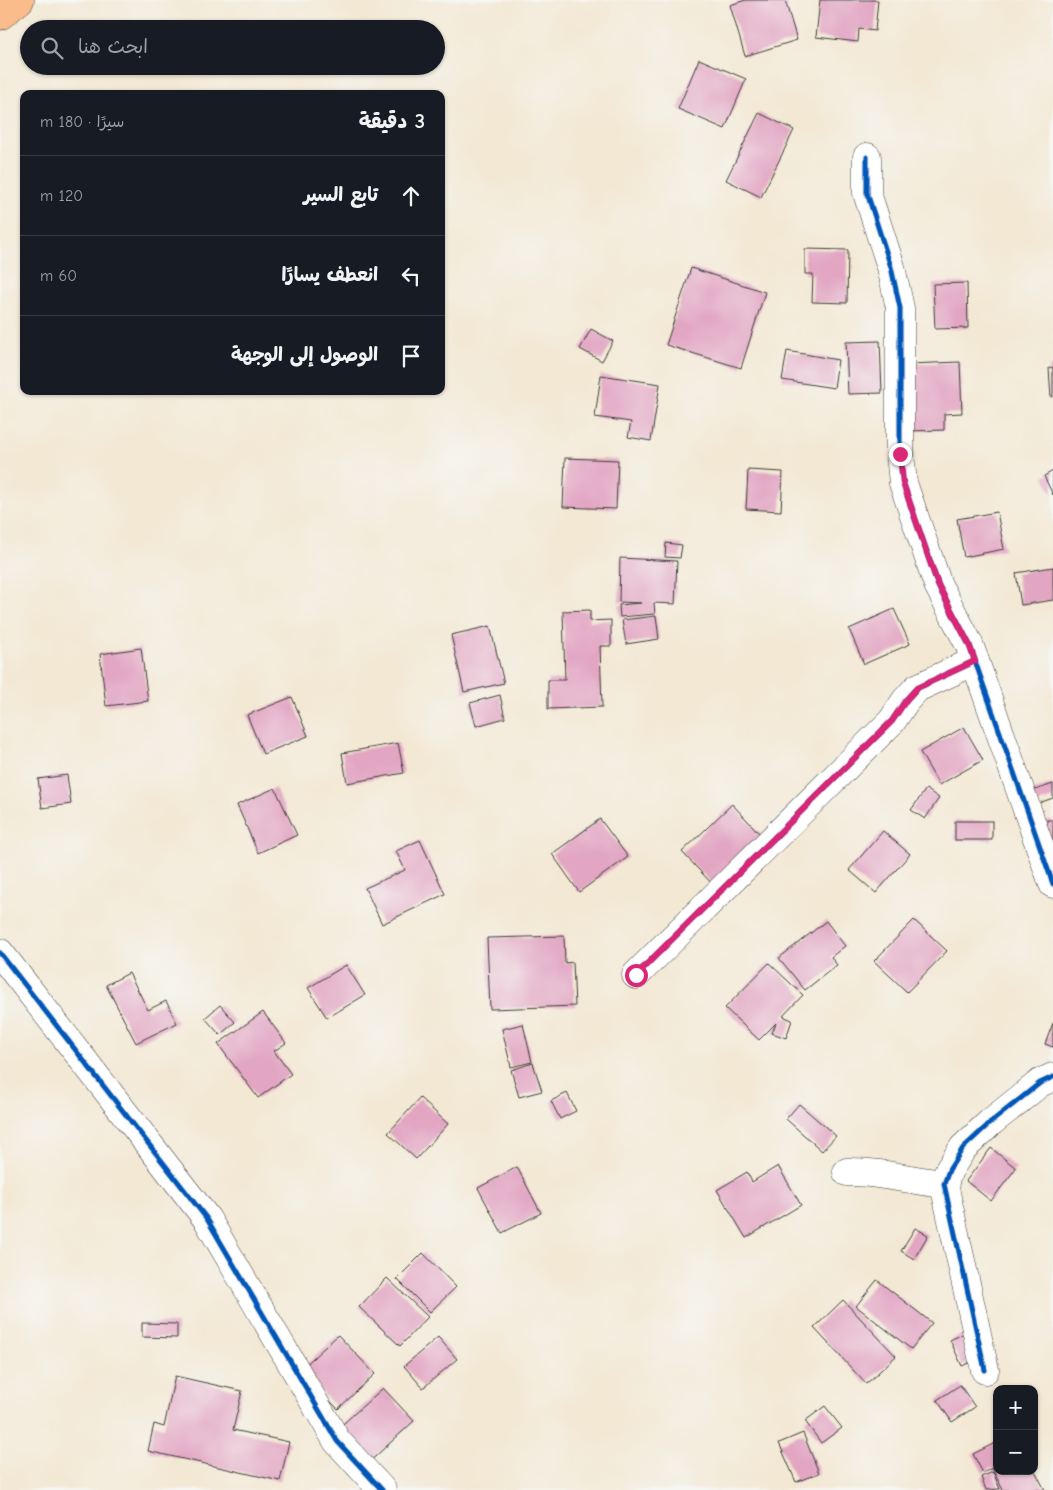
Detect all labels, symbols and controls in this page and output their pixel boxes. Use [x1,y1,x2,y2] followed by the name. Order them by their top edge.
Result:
[20,20,445,75] search box
[38,34,66,62] icon: search
[78,36,148,58] text: ابحث هنا
[359,109,425,133] text: 3 دقيقة
[40,113,124,131] text: سيرًا · 180 m
[397,182,425,210] icon: ahead
[304,184,378,206] text: تابع السير
[40,187,83,205] text: 120 m
[397,262,425,290] icon: left
[281,264,378,286] text: انعطف يسارًا
[40,267,77,285] text: 60 m
[397,342,425,370] icon: arrive
[231,344,378,366] text: الوصول إلى الوجهة
[889,443,912,466] route end
[625,964,648,987] route start
[993,1385,1038,1475] map controls
[993,1385,1038,1430] button: +
[993,1430,1038,1475] button: −

